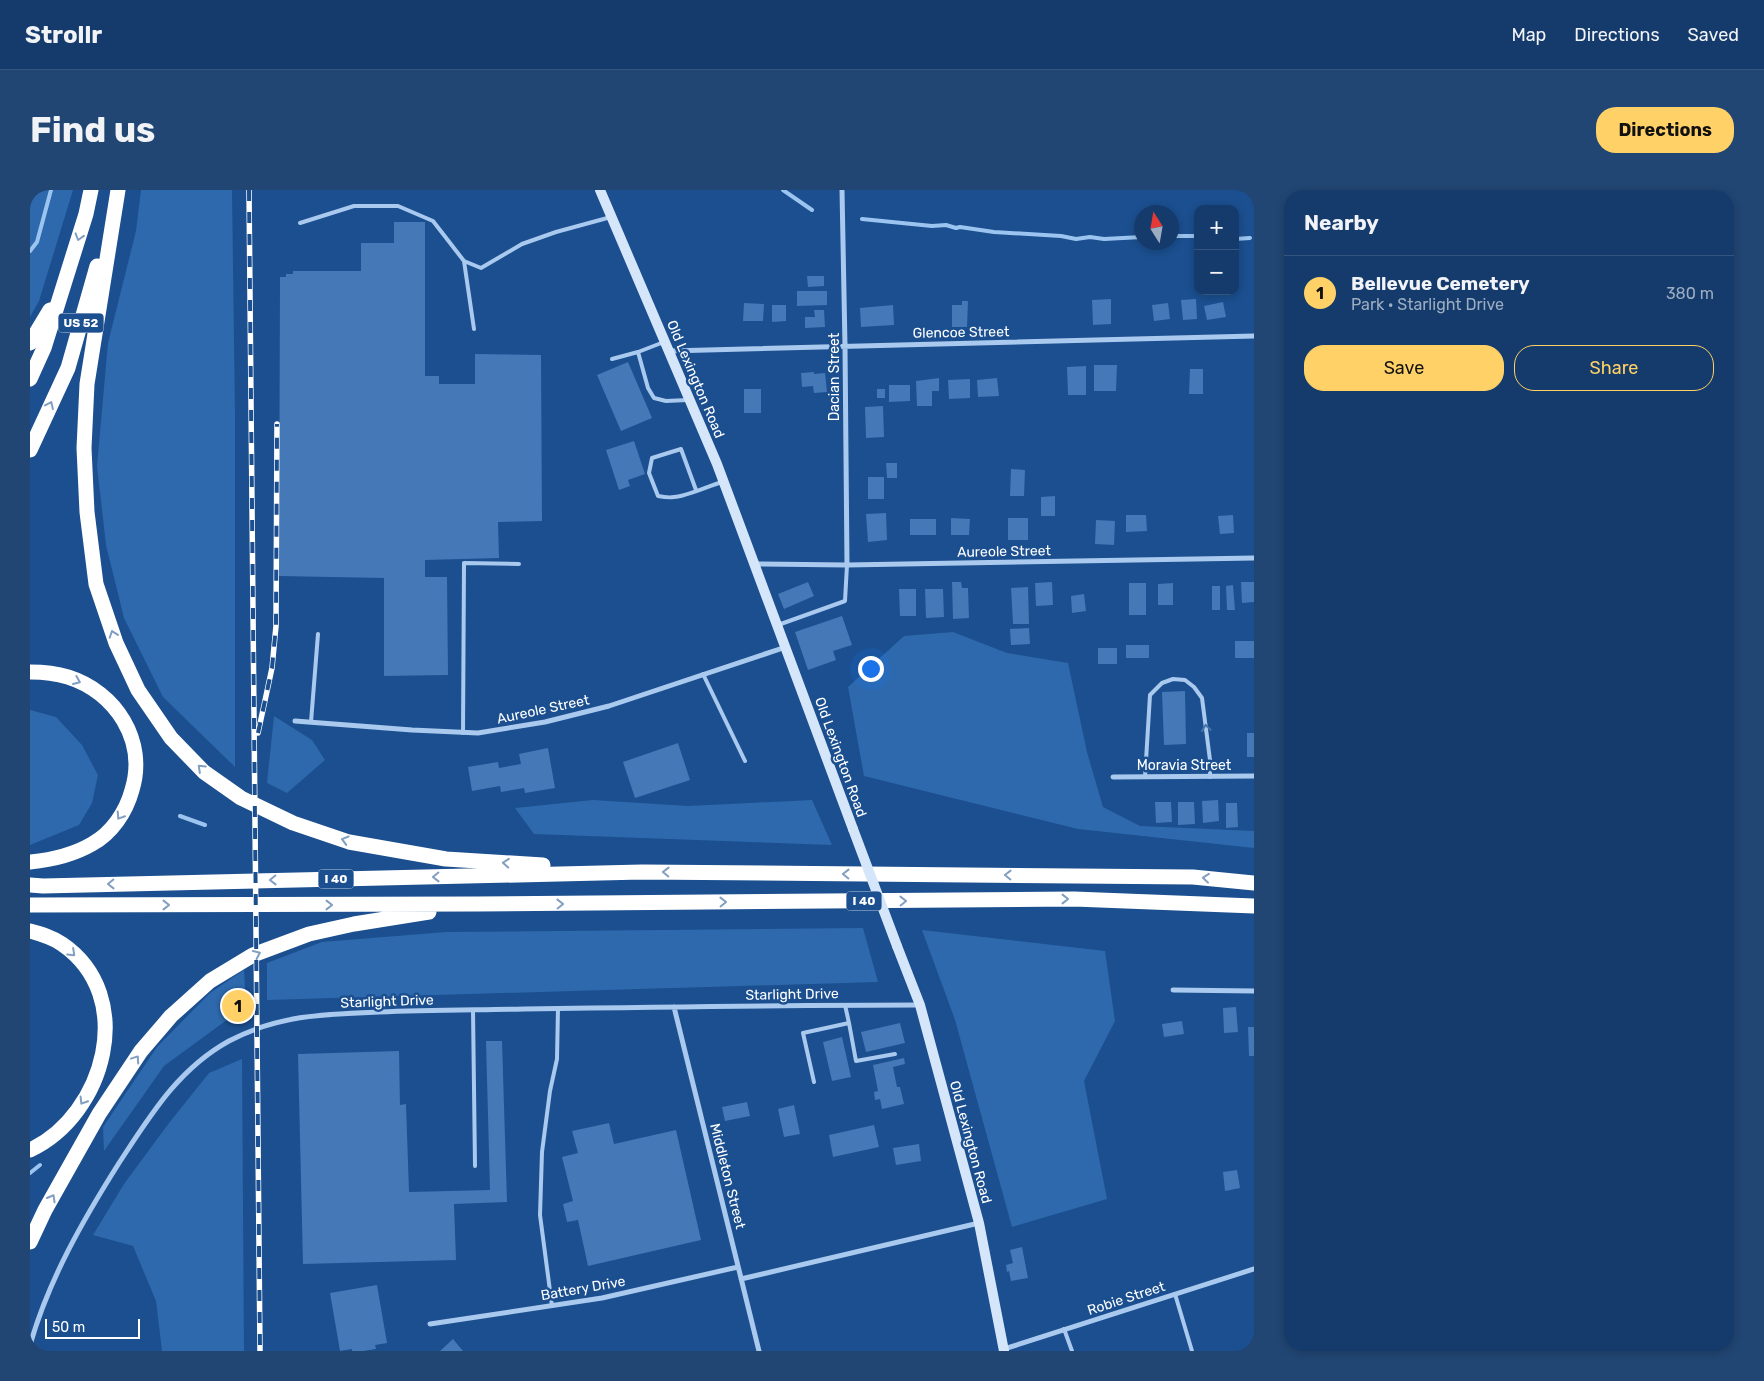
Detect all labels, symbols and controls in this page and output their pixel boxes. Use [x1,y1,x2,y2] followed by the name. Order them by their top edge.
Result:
[25,21,102,49] text: Strollr
[1511,24,1546,46] text: Map
[1574,24,1660,46] text: Directions
[1688,24,1739,46] text: Saved
[1596,107,1734,153] button: Directions
[30,109,155,151] text: Find us
[1134,205,1179,250] north arrow
[1194,205,1239,295] map controls
[1194,205,1239,250] button: +
[1304,210,1379,235] text: Nearby
[74,232,84,241] one-way arrow
[1194,250,1239,295] button: −
[1351,272,1530,295] text: Bellevue Cemetery
[1316,284,1324,303] text: 1
[1666,284,1714,303] text: 380 m
[1351,295,1504,314] text: Park · Starlight Drive
[58,314,104,332] road number: US 52
[663,318,728,441] street label: Old Lexington Road
[912,323,1010,342] street label: Glencoe Street
[826,332,843,421] street label: Dacian Street
[1304,345,1504,391] button: Save
[1514,345,1714,391] button: Share
[44,401,55,410] one-way arrow
[957,542,1052,561] street label: Aureole Street
[109,630,119,639] one-way arrow
[858,656,884,682] your location
[72,675,81,686] one-way arrow
[495,691,591,728] street label: Aureole Street
[811,695,870,819] street label: Old Lexington Road
[1201,724,1212,732] one-way arrow
[1137,757,1232,774] street label: Moravia Street
[198,765,207,774] one-way arrow
[117,810,127,819] one-way arrow
[342,836,350,846] one-way arrow
[502,857,510,868] one-way arrow
[661,867,669,877] one-way arrow
[841,868,849,879] one-way arrow
[318,870,354,889] road number: I 40
[1004,870,1012,880] one-way arrow
[431,871,439,882] one-way arrow
[1201,873,1209,884] one-way arrow
[269,875,277,886] one-way arrow
[106,879,114,890] one-way arrow
[846,891,882,910] road number: I 40
[1062,894,1070,904] one-way arrow
[900,896,907,906] one-way arrow
[720,897,727,907] one-way arrow
[557,899,565,909] one-way arrow
[162,900,170,910] one-way arrow
[325,900,333,910] one-way arrow
[67,947,76,956] one-way arrow
[252,949,261,960] one-way arrow
[745,985,839,1004] street label: Starlight Drive
[222,987,254,1025] pin: 1
[340,991,434,1012] street label: Starlight Drive
[130,1055,139,1065] one-way arrow
[946,1079,995,1205] street label: Old Lexington Road
[79,1096,89,1105] one-way arrow
[706,1122,749,1231] street label: Middleton Street
[45,1194,55,1203] one-way arrow
[539,1273,627,1304] street label: Battery Drive
[1085,1278,1168,1319] street label: Robie Street
[45,1316,140,1339] scale bar
[52,1319,85,1336] text: 50 m

